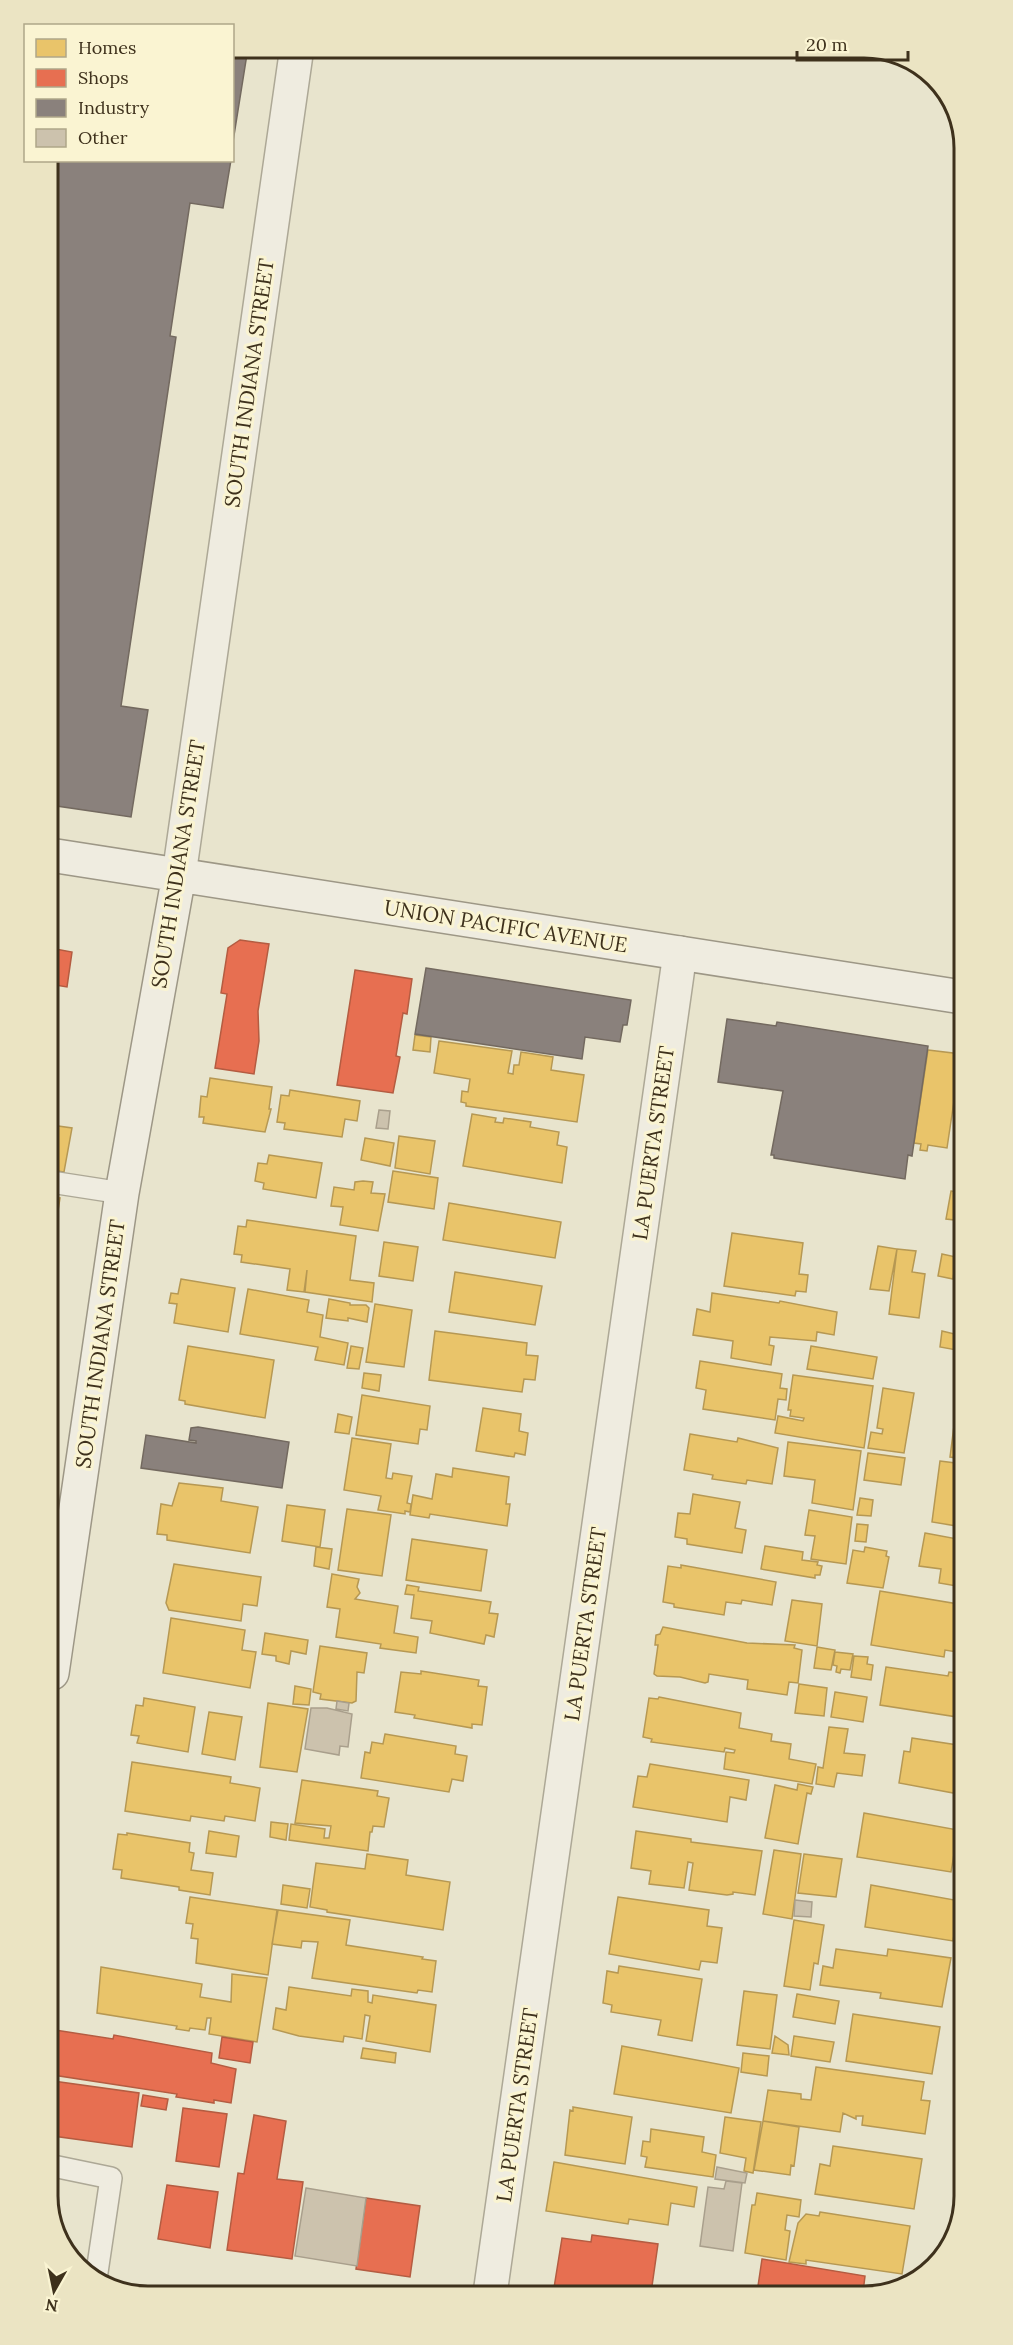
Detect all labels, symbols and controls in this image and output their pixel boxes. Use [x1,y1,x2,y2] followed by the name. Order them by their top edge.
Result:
[24,24,234,162] legend
[797,24,908,62] scale bar
[806,33,848,56] text: 20 m
[78,36,136,59] text: Homes
[78,66,129,89] text: Shops
[78,96,150,119] text: Industry
[78,126,128,149] text: Other
[218,257,280,509] street label: SOUTH INDIANA STREET
[145,738,211,990] street label: SOUTH INDIANA STREET
[382,893,630,959] street label: UNION PACIFIC AVENUE
[626,1044,680,1242] street label: LA PUERTA STREET
[69,1218,131,1470] street label: SOUTH INDIANA STREET
[558,1525,612,1723] street label: LA PUERTA STREET
[490,2006,544,2204] street label: LA PUERTA STREET
[24,2261,84,2321] north arrow
[44,2295,59,2317] text: N

